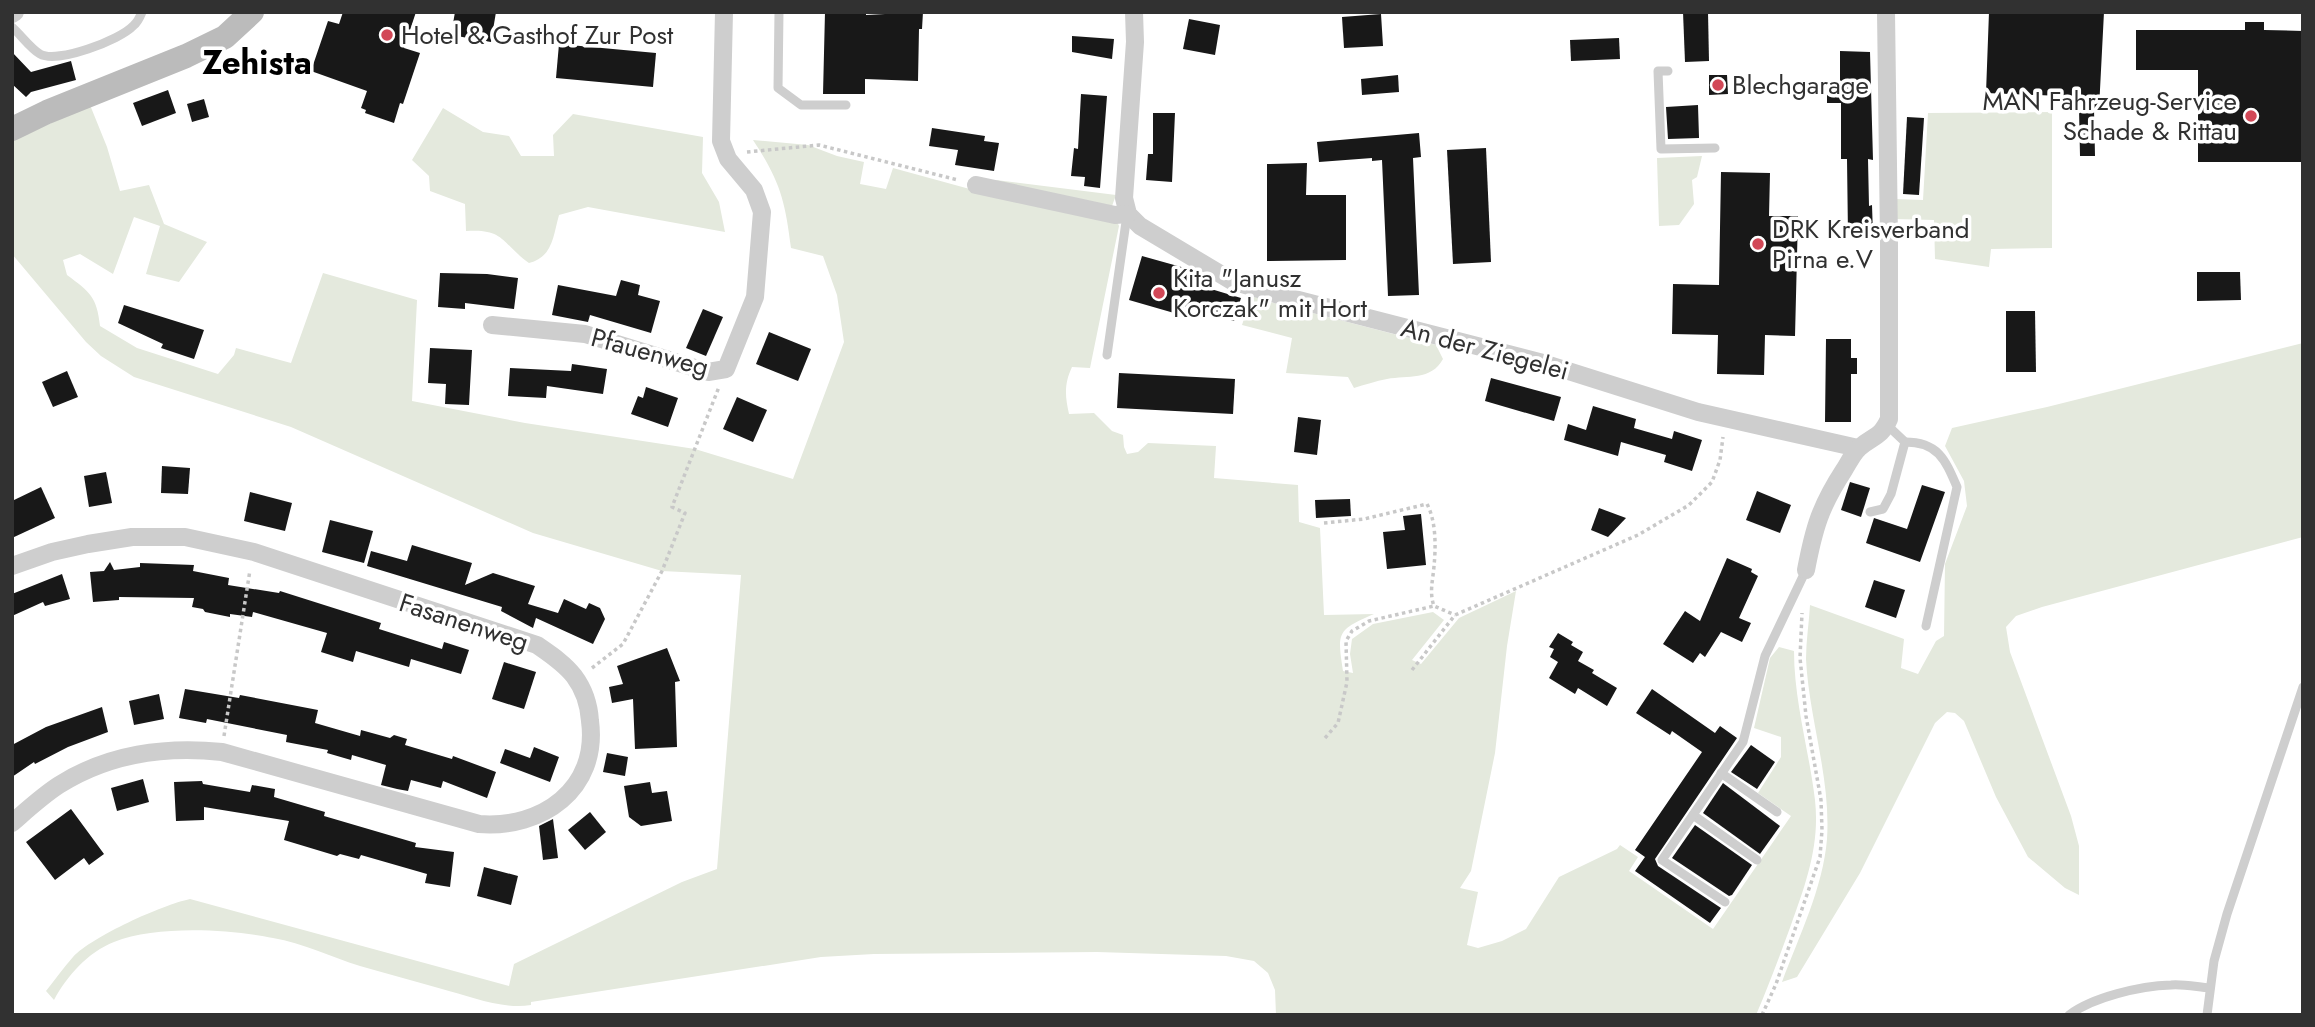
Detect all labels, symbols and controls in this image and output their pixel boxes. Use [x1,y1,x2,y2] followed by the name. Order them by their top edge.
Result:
[401,16,674,54] place label: Hotel & Gasthof Zur Post
[379,27,395,43] marker: Hotel & Gasthof Zur Post
[202,39,312,86] district label: Zehista
[1732,66,1869,104] place label: Blechgarage
[1710,77,1726,93] marker: Blechgarage
[1983,82,2237,150] place label: MAN Fahrzeug-Service Schade & Rittau
[2243,108,2259,124] marker: MAN Fahrzeug-Service Schade & Rittau
[1772,210,1970,278] place label: DRK Kreisverband Pirna e.V
[1750,236,1766,252] marker: DRK Kreisverband Pirna e.V
[1173,259,1368,327] place label: Kita "Janusz Korczak" mit Hort
[1151,285,1167,301] marker: Kita "Janusz Korczak" mit Hort
[1397,308,1573,390] street label: An der Ziegelei
[587,318,713,386] street label: Pfauenweg
[395,583,533,661] street label: Fasanenweg

